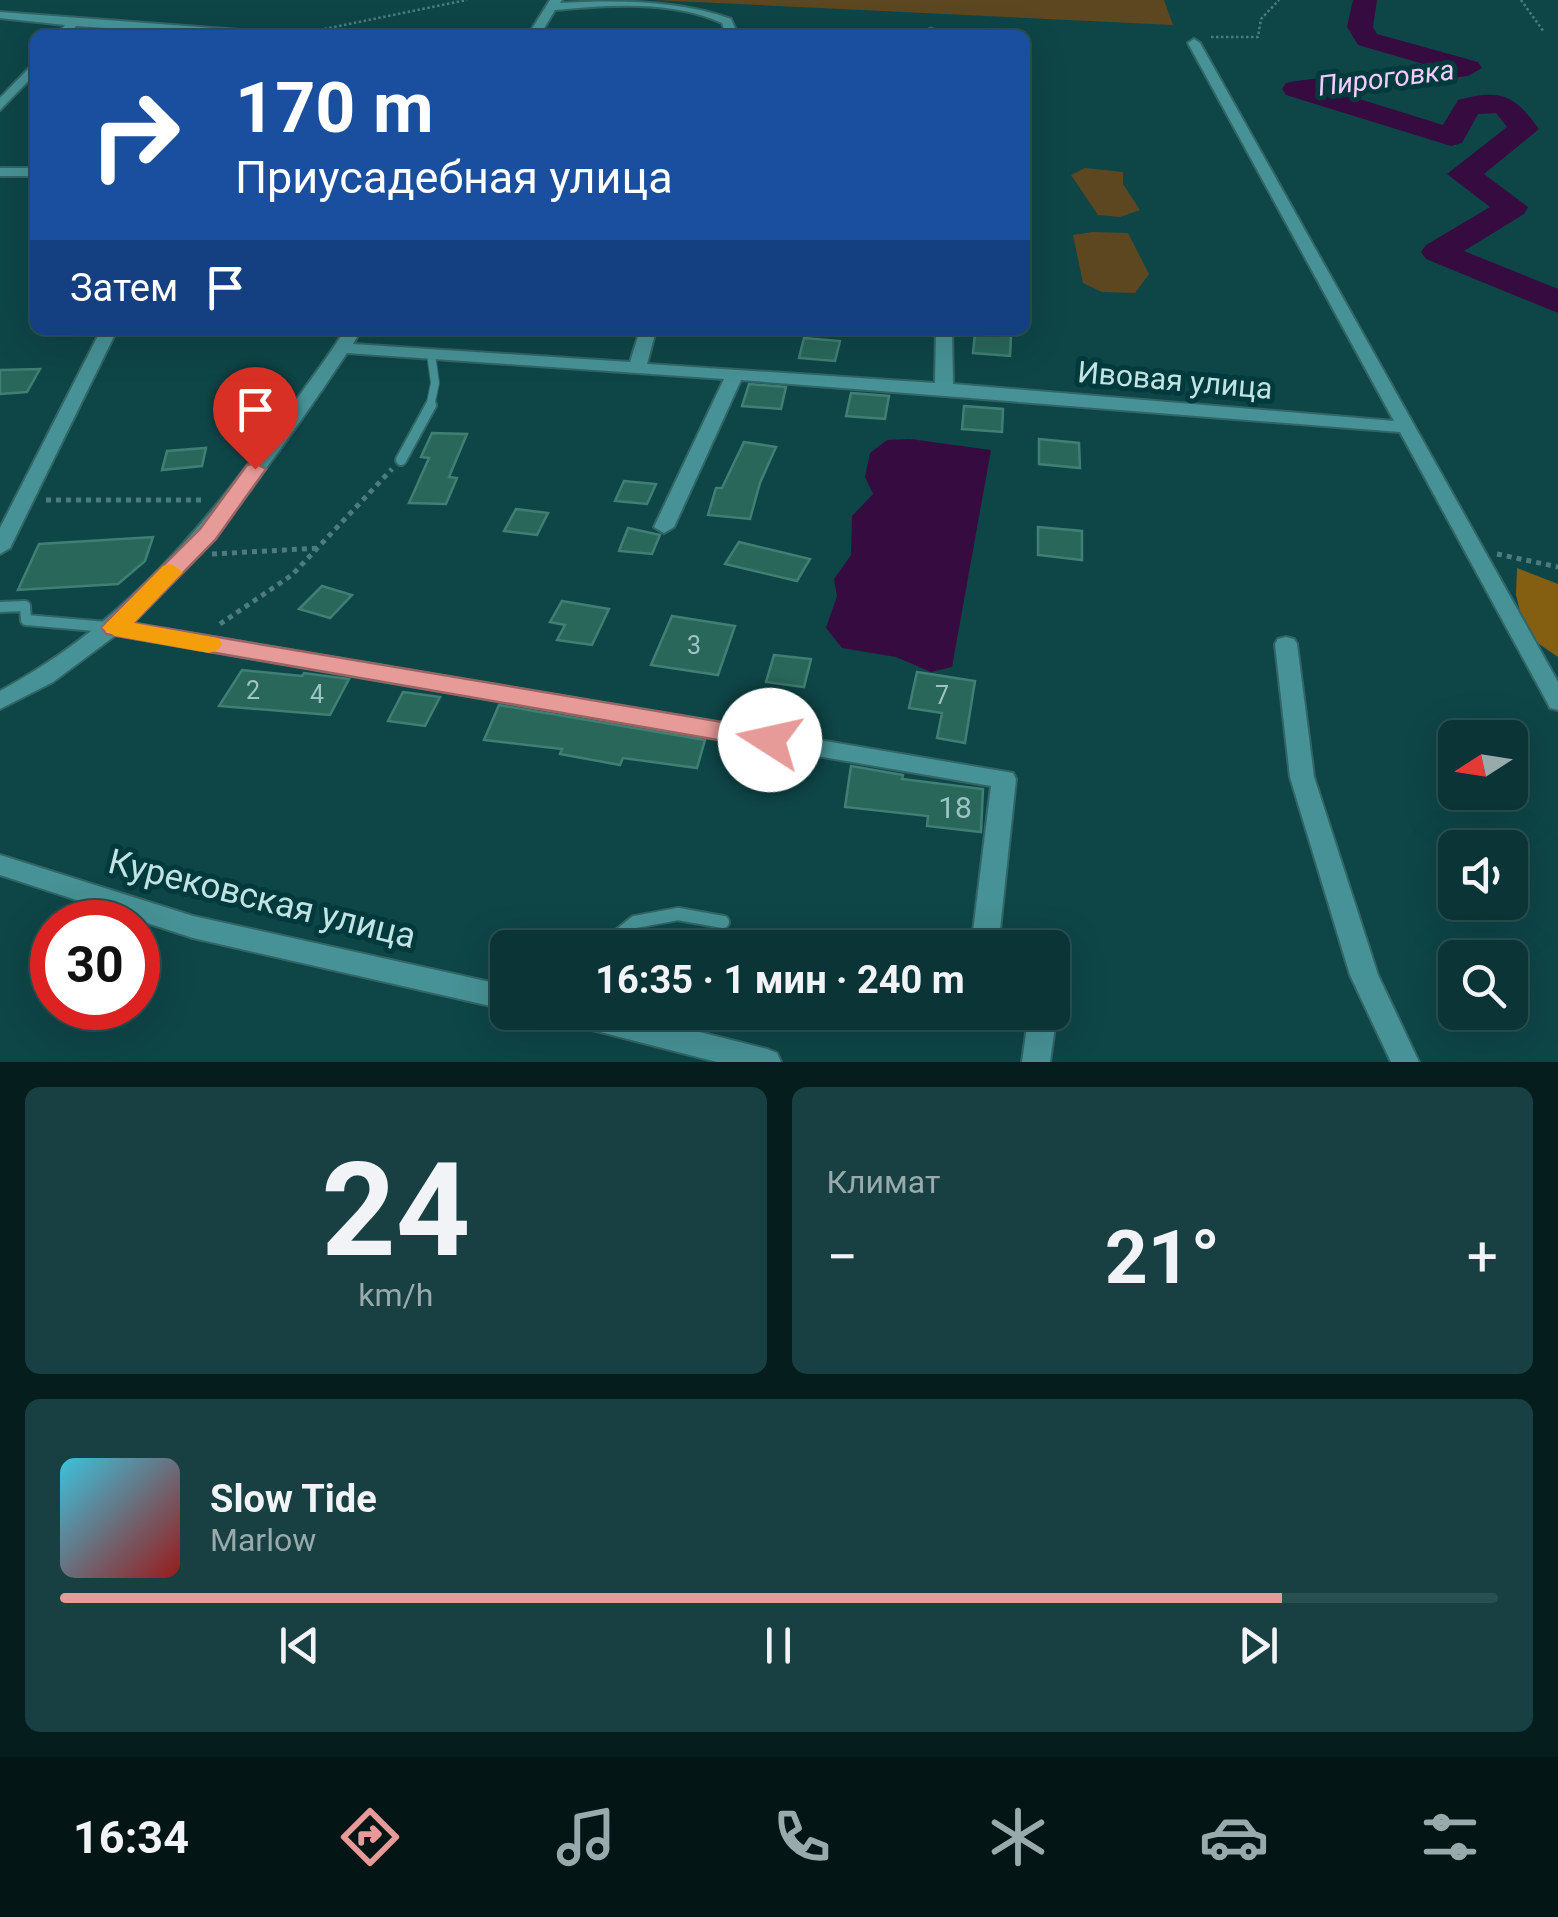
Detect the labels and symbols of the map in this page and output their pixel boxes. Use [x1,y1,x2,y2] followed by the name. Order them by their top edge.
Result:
[1316,53,1456,103] water label: Пироговка
[1076,354,1274,406] street label: Ивовая улица
[213,367,298,470] pin
[687,631,701,660] house number: 3
[246,676,260,705] house number: 2
[310,680,324,709] house number: 4
[935,681,949,710] house number: 7
[718,688,822,792] position arrow
[1438,720,1528,810] north arrow
[938,790,972,825] house number: 18
[104,841,420,957] street label: Курековская улица
[30,900,160,1030] speed limit sign: 30

